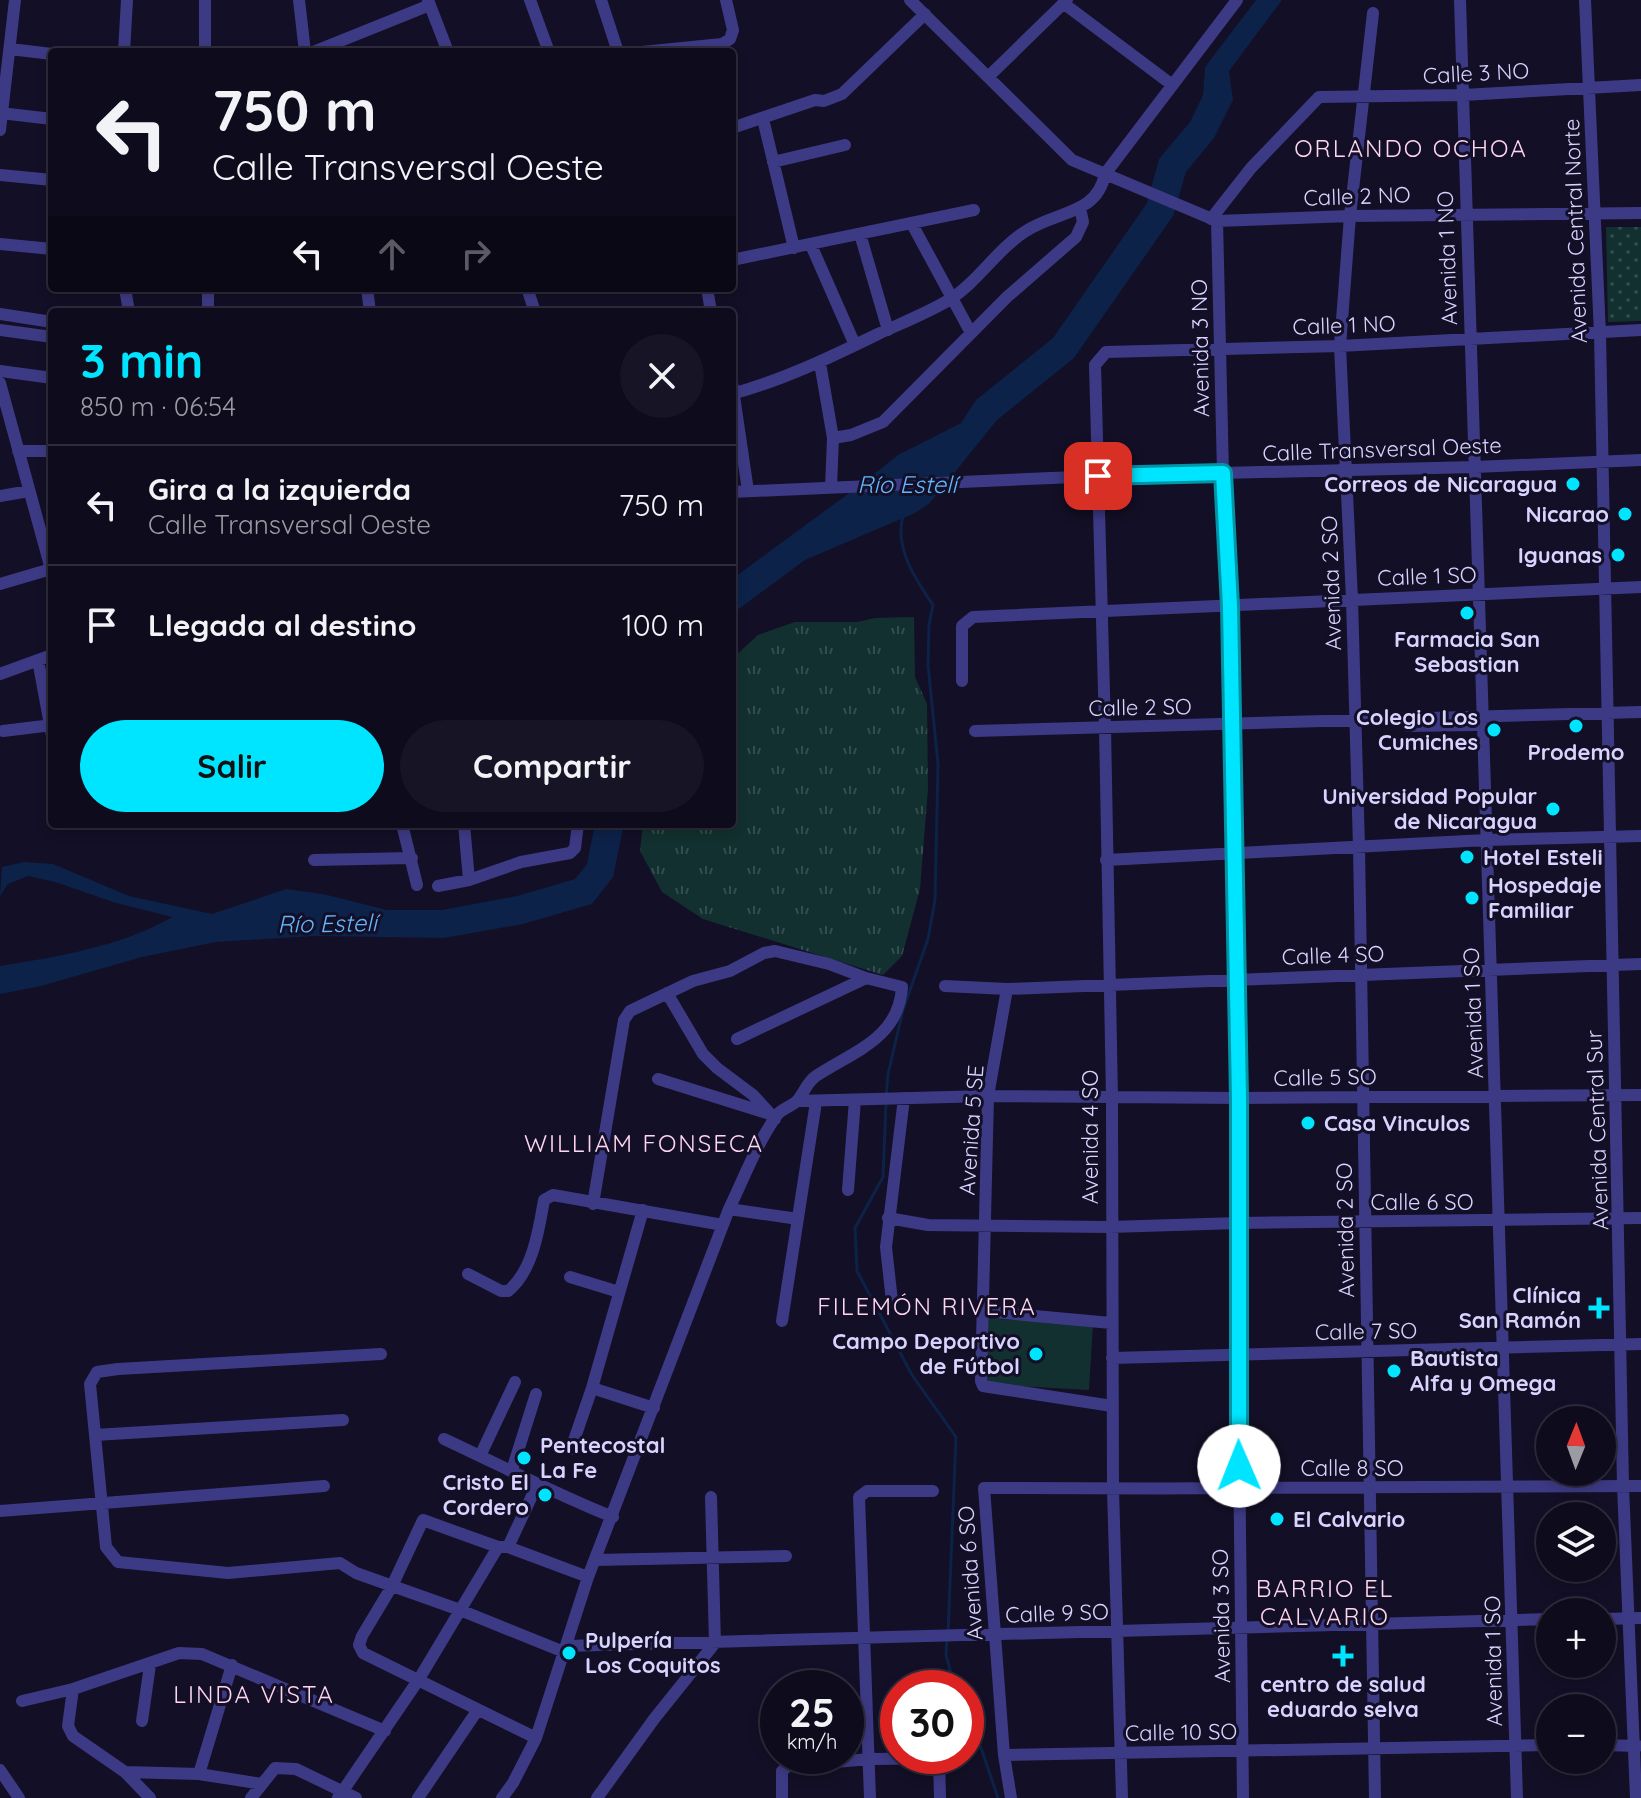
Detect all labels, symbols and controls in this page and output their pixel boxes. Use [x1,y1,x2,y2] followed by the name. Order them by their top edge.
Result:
[1422,56,1530,90] street label: Calle 3 NO
[212,75,377,145] text: 750 m
[80,80,184,184] icon: left
[1557,118,1593,344] street label: Avenida Central Norte
[1294,133,1528,163] district label: ORLANDO OCHOA
[212,144,604,189] text: Calle Transversal Oeste
[1303,180,1411,212] street label: Calle 2 NO
[1431,190,1463,326] street label: Avenida 1 NO
[286,232,330,276] icon: left
[370,232,414,276] icon: ahead
[454,232,498,276] icon: right
[1185,279,1215,417] street label: Avenida 3 NO
[1292,309,1396,341] street label: Calle 1 NO
[80,330,203,390] text: 3 min
[620,334,704,418] button: close
[80,390,236,423] text: 850 m · 06:54
[1262,431,1502,467] street label: Calle Transversal Oeste
[1064,442,1132,510] pin
[1076,454,1120,498] icon: arrive
[857,469,962,499] water label: Río Estelí
[148,470,411,508] text: Gira a la izquierda
[1324,470,1557,498] place label: Correos de Nicaragua
[1564,475,1582,493] marker: Correos de Nicaragua
[80,483,124,527] icon: left
[619,486,704,524] text: 750 m
[1526,500,1609,528] place label: Nicarao
[1616,505,1634,523] marker: Nicarao
[148,508,431,541] text: Calle Transversal Oeste
[1315,515,1347,651] street label: Avenida 2 SO
[1518,541,1602,569] place label: Iguanas
[1609,546,1627,564] marker: Iguanas
[1377,560,1477,592] street label: Calle 1 SO
[80,603,124,647] icon: arrive
[1458,604,1476,622] marker: Farmacia San Sebastian
[148,606,416,644] text: Llegada al destino
[622,606,704,644] text: 100 m
[1394,625,1540,678] place label: Farmacia San Sebastian
[1088,692,1192,722] street label: Calle 2 SO
[1356,703,1478,756] place label: Colegio Los Cumiches
[1567,717,1585,735] marker: Prodemo
[80,720,384,812] button: Salir
[400,720,704,812] button: Compartir
[1485,721,1503,739] marker: Colegio Los Cumiches
[1528,738,1624,766] place label: Prodemo
[1322,782,1537,835] place label: Universidad Popular de Nicaragua
[1544,800,1562,818] marker: Universidad Popular de Nicaragua
[1483,843,1603,871] place label: Hotel Esteli
[1458,848,1476,866] marker: Hotel Esteli
[1488,871,1602,924] place label: Hospedaje Familiar
[1463,889,1481,907] marker: Hospedaje Familiar
[277,907,382,939] water label: Río Estelí
[1281,939,1385,971] street label: Calle 4 SO
[1457,947,1489,1079] street label: Avenida 1 SO
[1579,1029,1614,1231] street label: Avenida Central Sur
[1273,1062,1377,1092] street label: Calle 5 SO
[952,1064,990,1196] street label: Avenida 5 SE
[1076,1070,1104,1204] street label: Avenida 4 SO
[1324,1109,1470,1137] place label: Casa Vinculos
[1299,1114,1317,1132] marker: Casa Vinculos
[524,1128,764,1158] district label: WILLIAM FONSECA
[1330,1162,1360,1298] street label: Avenida 2 SO
[1370,1188,1474,1216] street label: Calle 6 SO
[1459,1281,1581,1334] place label: Clínica San Ramón
[817,1291,1037,1321] district label: FILEMÓN RIVERA
[1588,1297,1610,1319] marker: Clínica San Ramón
[1314,1316,1418,1346] street label: Calle 7 SO
[832,1327,1020,1380] place label: Campo Deportivo de Fútbol
[1410,1344,1556,1397] place label: Bautista Alfa y Omega
[1027,1345,1045,1363] marker: Campo Deportivo de Fútbol
[1385,1362,1403,1380] marker: Bautista Alfa y Omega
[1536,1406,1616,1486] north arrow
[1536,1406,1616,1774] map controls
[1197,1424,1281,1508] position arrow
[540,1431,666,1484] place label: Pentecostal La Fe
[515,1449,533,1467] marker: Pentecostal La Fe
[1300,1454,1404,1482] street label: Calle 8 SO
[443,1468,529,1521] place label: Cristo El Cordero
[536,1486,554,1504] marker: Cristo El Cordero
[1536,1502,1616,1582] button: layers
[951,1505,989,1641] street label: Avenida 6 SO
[1293,1505,1405,1533] place label: El Calvario
[1268,1510,1286,1528] marker: El Calvario
[1206,1549,1236,1683] street label: Avenida 3 SO
[1256,1573,1394,1631] district label: BARRIO EL CALVARIO
[1478,1595,1508,1727] street label: Avenida 1 SO
[1005,1597,1109,1629] street label: Calle 9 SO
[1536,1598,1616,1678] button: +
[585,1626,721,1679] place label: Pulpería Los Coquitos
[560,1644,578,1662] marker: Pulpería Los Coquitos
[1332,1645,1354,1667] marker: centro de salud eduardo selva
[880,1670,984,1774] speed limit sign: 30
[1260,1670,1426,1723] place label: centro de salud eduardo selva
[173,1679,335,1709] district label: LINDA VISTA
[789,1687,835,1737] text: 25
[1536,1694,1616,1774] button: −
[1125,1717,1237,1747] street label: Calle 10 SO
[787,1729,837,1754] text: km/h

